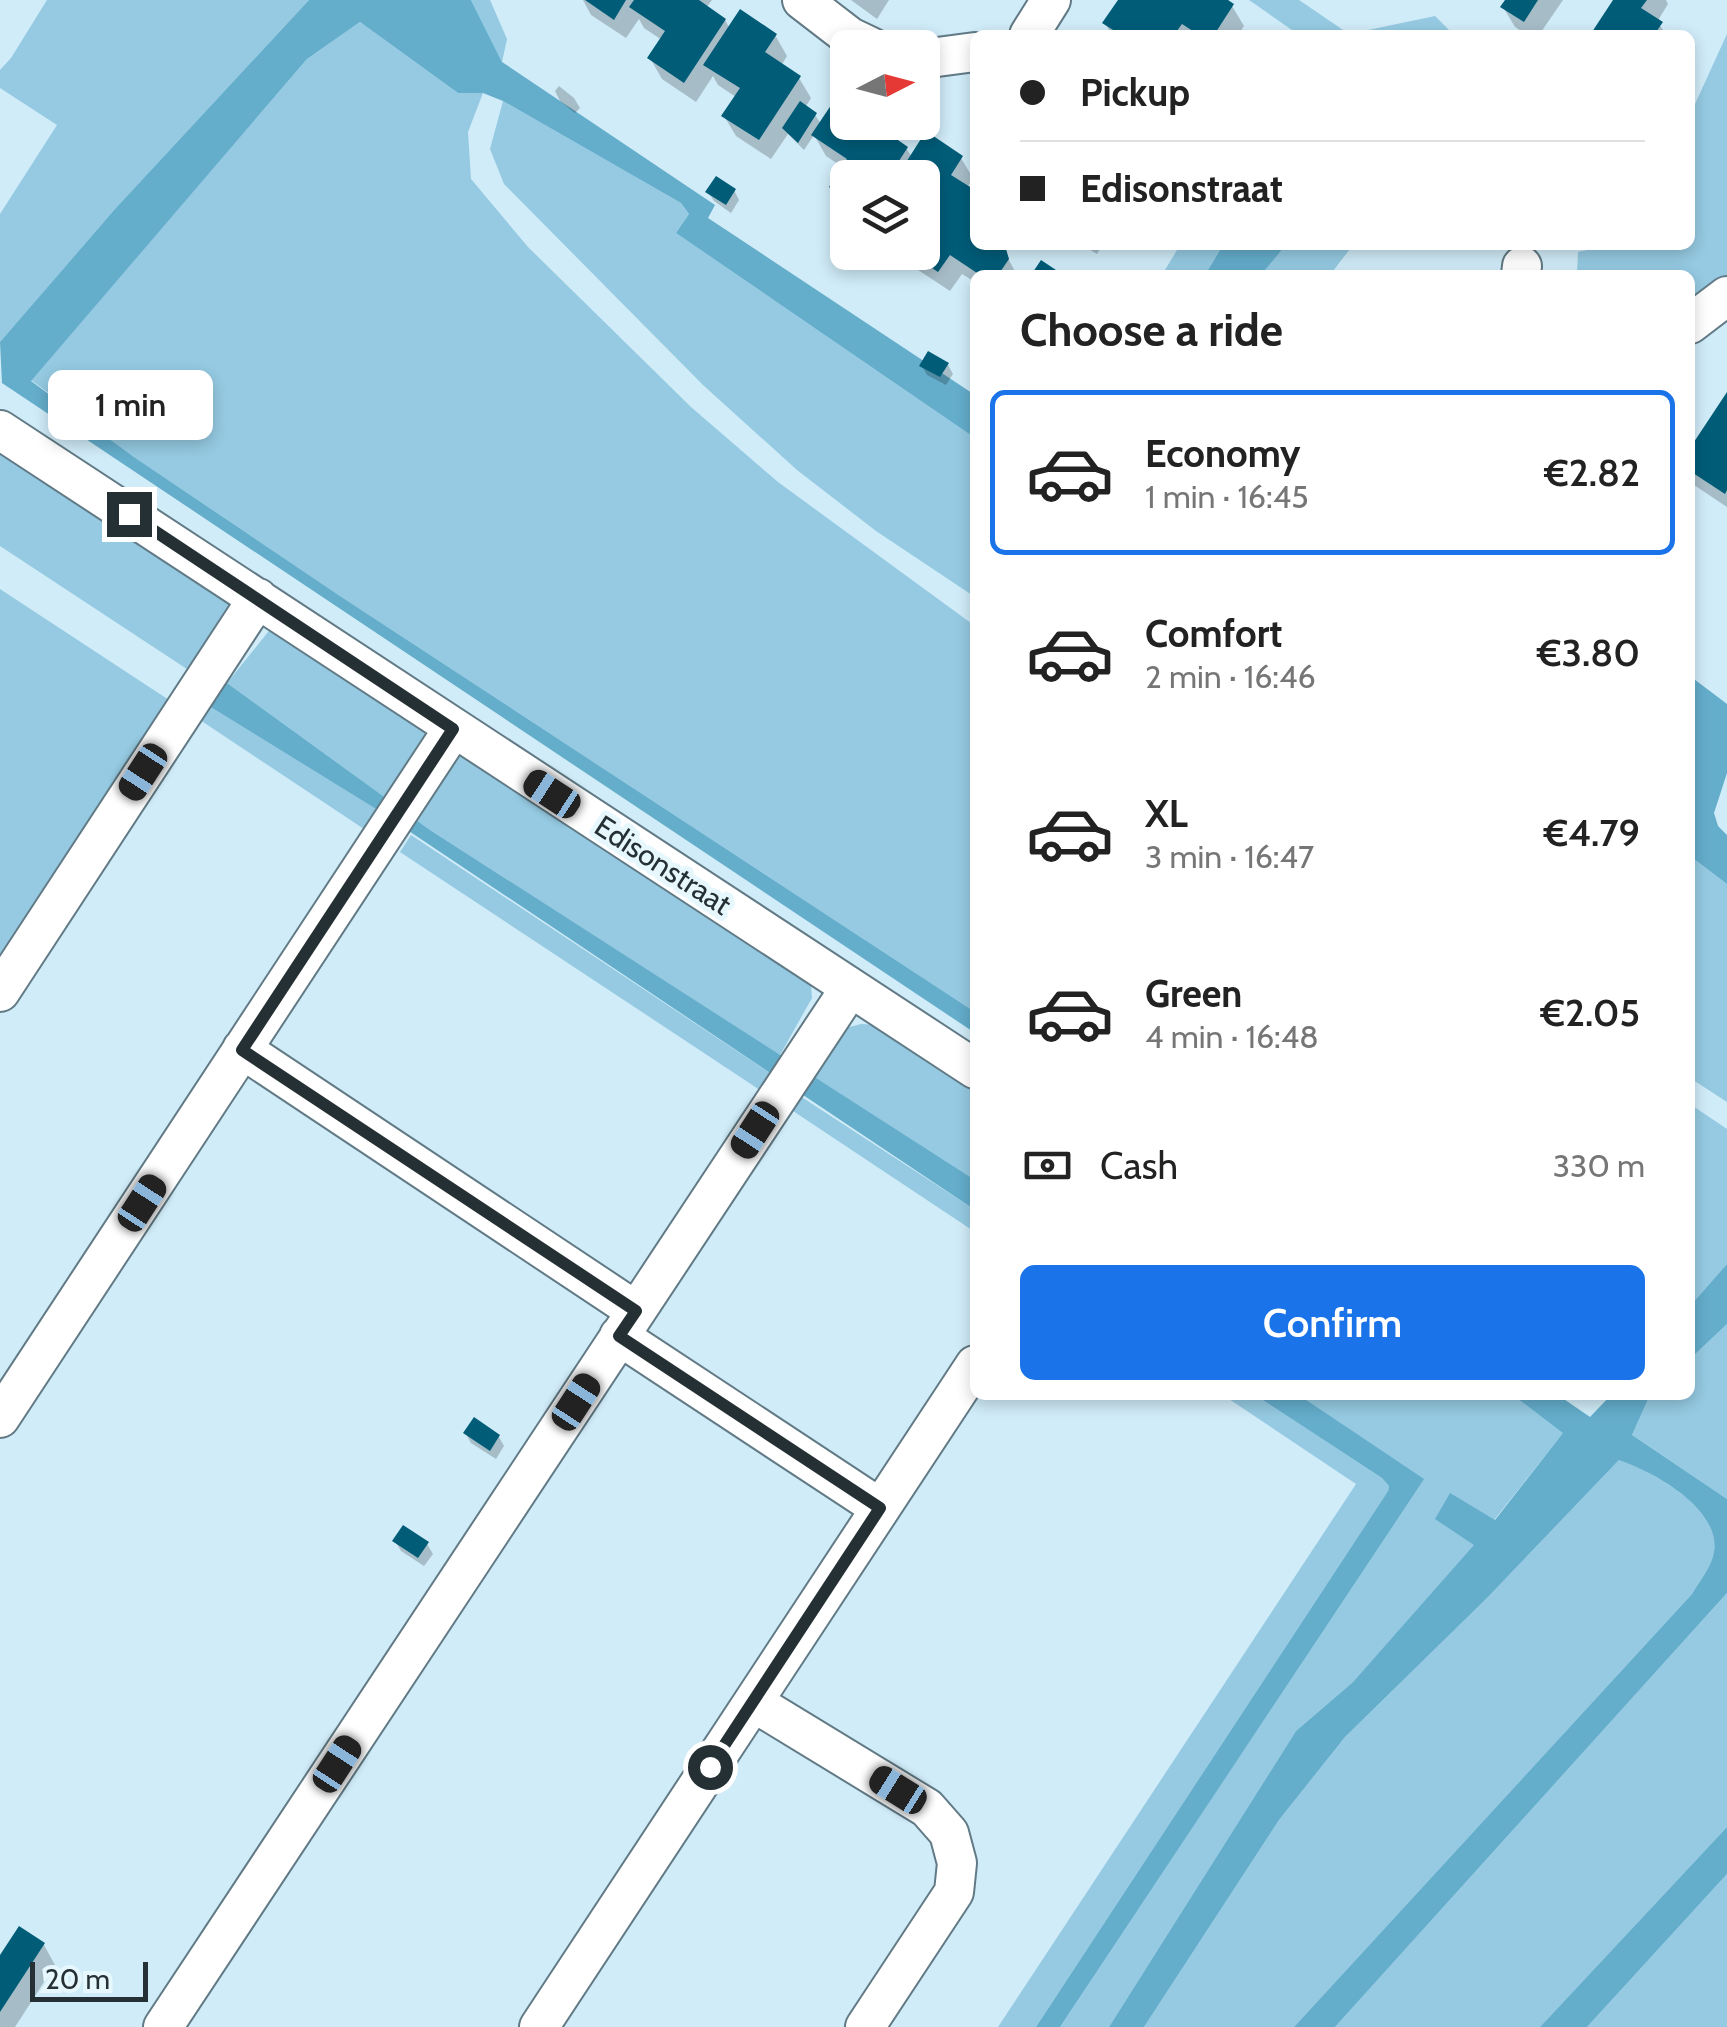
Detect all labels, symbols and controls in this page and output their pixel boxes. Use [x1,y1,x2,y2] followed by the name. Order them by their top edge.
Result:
[830,30,940,140] north arrow
[830,30,940,270] map controls
[1080,69,1190,116] text: Pickup
[830,160,940,270] button: layers
[1080,165,1283,212] text: Edisonstraat
[1020,303,1283,357] text: Choose a ride
[46,369,212,439] callout: 1 min
[95,385,166,424] text: 1 min
[1025,428,1115,518] icon: car
[1145,430,1300,477] text: Economy
[1544,449,1640,496] text: €2.82
[1145,477,1308,516] text: 1 min · 16:45
[107,492,152,537] route end
[1025,608,1115,698] icon: car
[1145,610,1282,657] text: Comfort
[1537,629,1640,676] text: €3.80
[1145,657,1316,696] text: 2 min · 16:46
[114,739,172,805] car
[519,765,585,823] car
[1025,788,1115,878] icon: car
[1145,790,1188,837] text: XL
[588,807,738,923] street label: Edisonstraat
[1544,809,1640,856] text: €4.79
[1145,837,1314,876] text: 3 min · 16:47
[1025,968,1115,1058] icon: car
[1145,970,1242,1017] text: Green
[1540,989,1640,1036] text: €2.05
[1145,1017,1319,1056] text: 4 min · 16:48
[726,1097,784,1163] car
[1020,1138,1075,1193] icon: cash
[1100,1142,1178,1189] text: Cash
[1553,1146,1645,1185] text: 330 m
[113,1170,171,1236] car
[1020,1265,1645,1380] button: Confirm
[547,1369,605,1435] car
[308,1731,366,1797] car
[688,1745,733,1790] route start
[865,1761,931,1819] car
[30,1957,148,2002] scale bar
[45,1962,110,1996] text: 20 m

